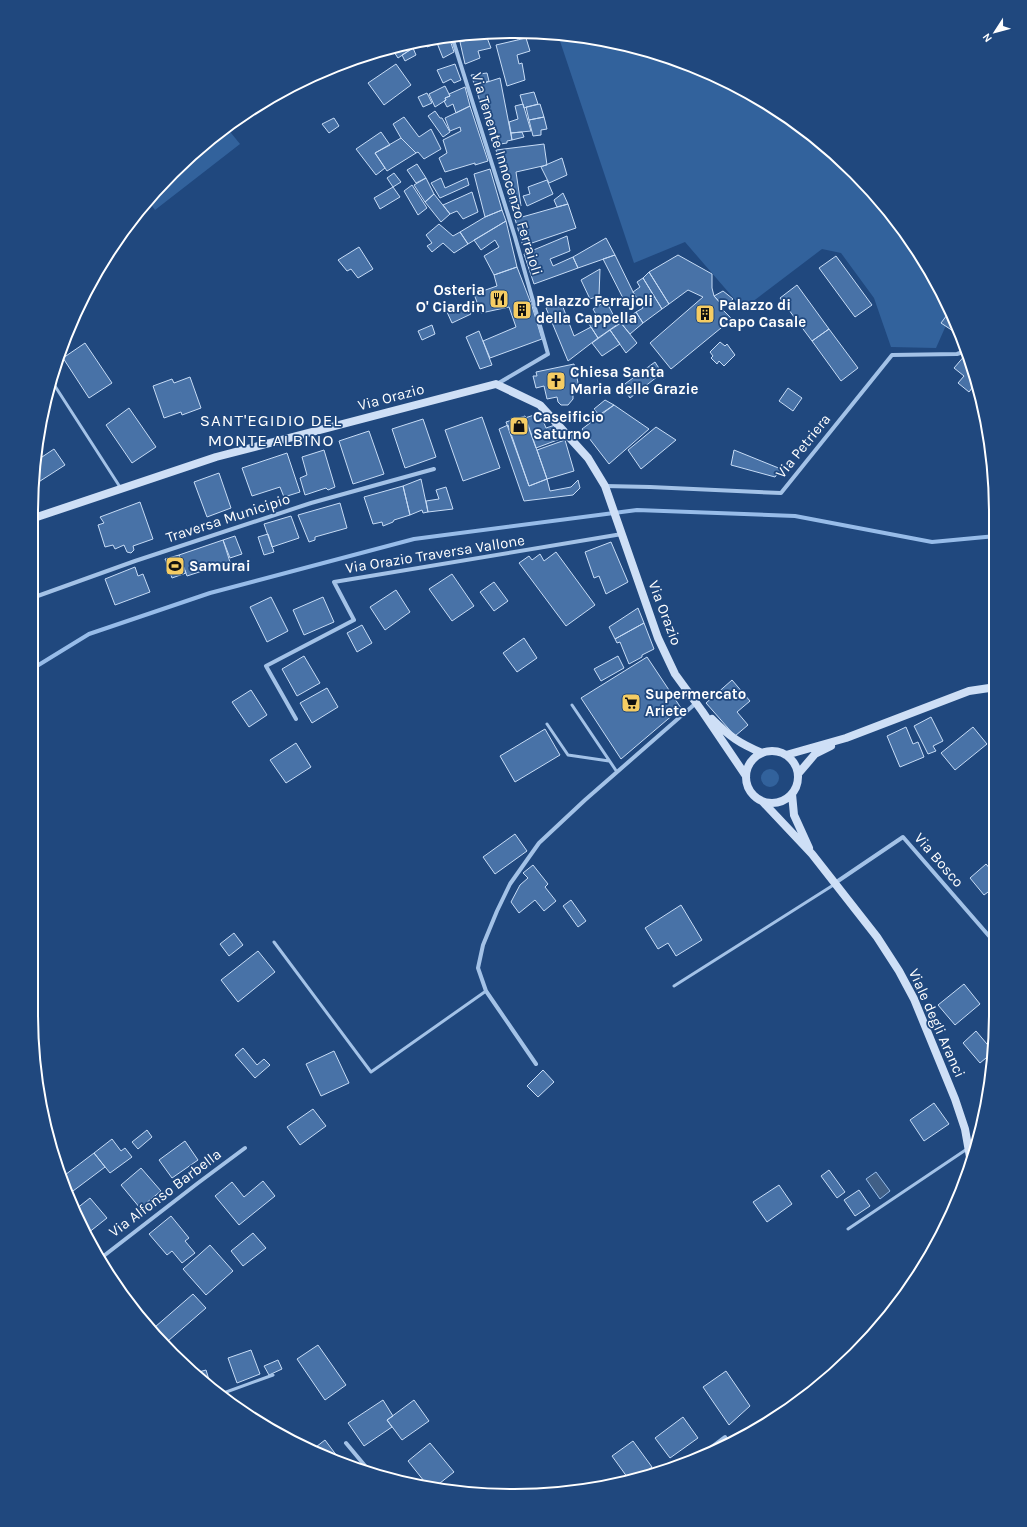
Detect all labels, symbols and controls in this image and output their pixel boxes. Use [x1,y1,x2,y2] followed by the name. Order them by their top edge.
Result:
[975,12,1015,52] north arrow
[980,31,995,45] text: N
[468,70,546,278] street label: Via Tenente Innocenzo Ferraioli
[416,281,485,316] place label: Osteria O' Ciardin
[488,288,510,310] restaurant icon: Osteria O' Ciardin
[536,292,653,327] place label: Palazzo Ferrajoli della Cappella
[719,296,806,331] place label: Palazzo di Capo Casale
[511,299,533,321] building icon: Palazzo Ferrajoli della Cappella
[694,303,716,325] building icon: Palazzo di Capo Casale
[570,363,698,398] place label: Chiesa Santa Maria delle Grazie
[545,370,567,392] church icon: Chiesa Santa Maria delle Grazie
[356,380,426,414] street label: Via Orazio
[533,408,604,443] place label: Caseificio Saturno
[200,410,342,450] district label: SANT'EGIDIO DEL MONTE ALBINO
[772,410,834,482] street label: Via Petriera
[508,415,530,437] shop icon: Caseificio Saturno
[164,489,292,547] street label: Traversa Municipio
[344,531,526,577] street label: Via Orazio Traversa Vallone
[164,555,186,577] sports icon: Samurai
[189,557,251,575] place label: Samurai
[644,578,686,648] street label: Via Orazio
[645,685,746,720] place label: Supermercato Ariete
[620,692,642,714] supermarket icon: Supermercato Ariete
[911,829,967,891] street label: Via Bosco
[905,966,969,1080] street label: Viale degli Aranci
[105,1145,225,1241] street label: Via Alfonso Barbella

